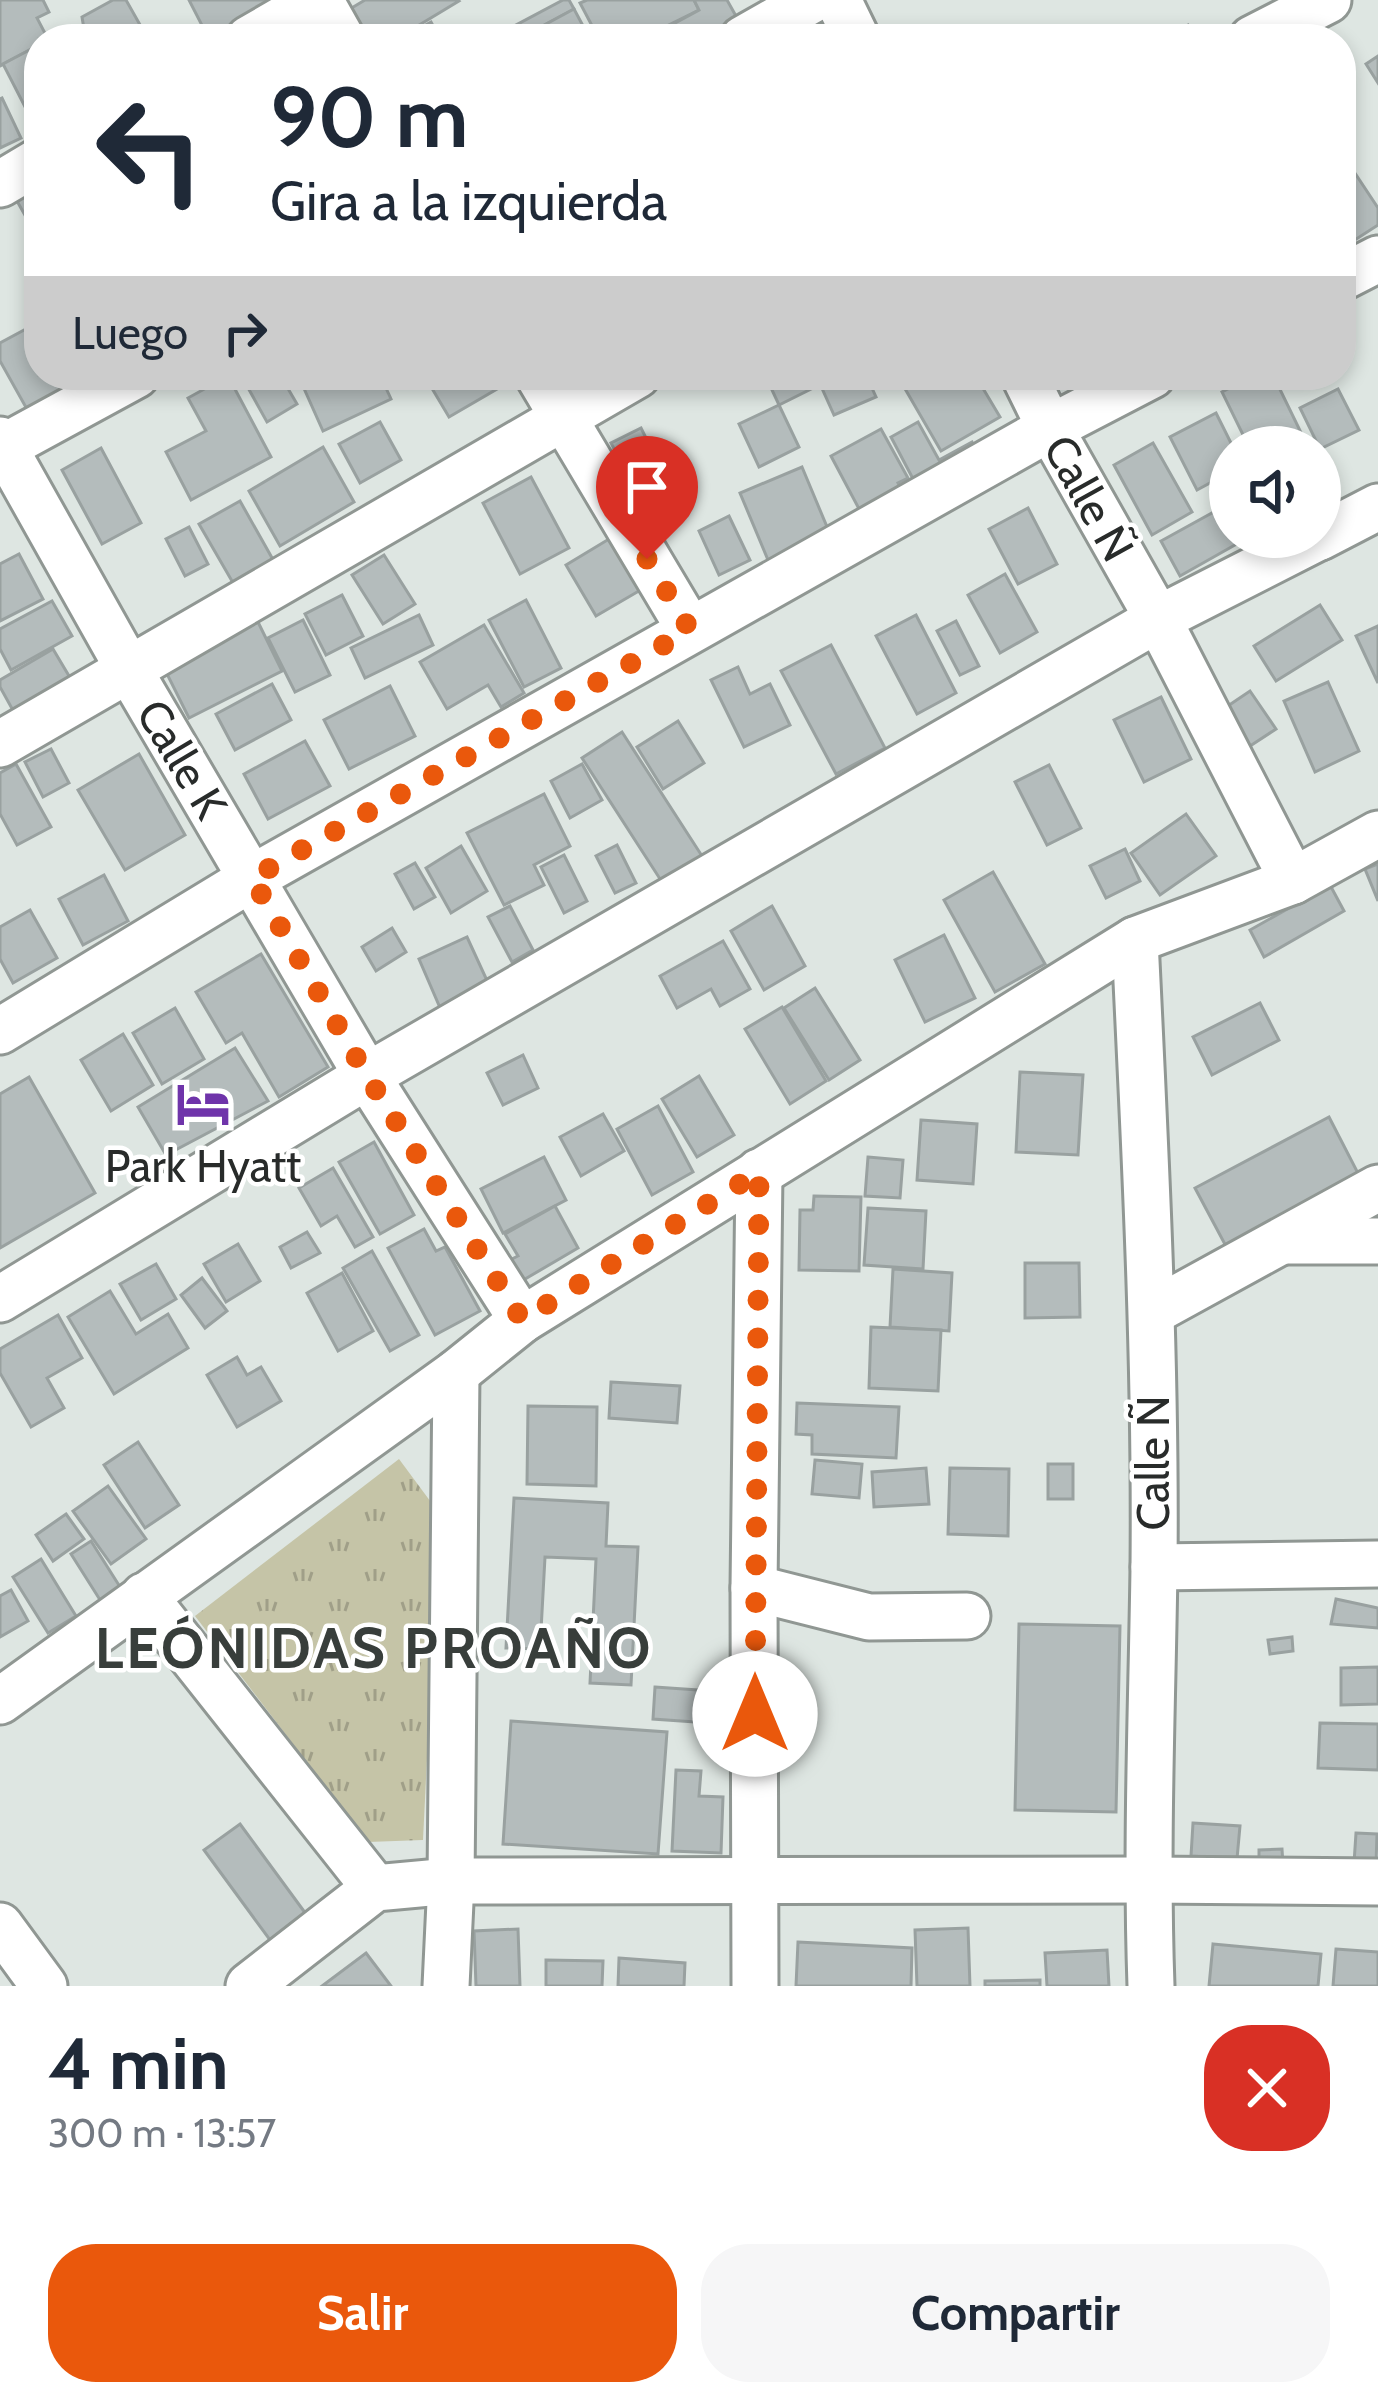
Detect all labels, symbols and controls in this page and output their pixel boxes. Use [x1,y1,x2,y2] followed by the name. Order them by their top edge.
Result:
[270,66,468,168] text: 90 m
[72,72,228,228] icon: left
[270,168,667,234] text: Gira a la izquierda
[212,300,278,366] icon: right
[72,306,188,360] text: Luego
[1033,426,1145,570] street label: Calle Ñ
[1209,426,1341,558] map controls
[1209,426,1341,558] button: sound
[596,436,698,559] pin
[614,454,680,520] icon: arrive
[126,690,239,829] street label: Calle K
[174,1075,232,1133] hotel icon: Park Hyatt
[105,1139,301,1193] place label: Park Hyatt
[1126,1395,1180,1531] street label: Calle Ñ
[95,1613,653,1682] district label: LEÓNIDAS PROAÑO
[692,1651,818,1777] position arrow
[48,2020,229,2107] text: 4 min
[1204,2025,1330,2151] button: close
[48,2109,276,2157] text: 300 m · 13:57
[48,2244,677,2382] button: Salir
[701,2244,1330,2382] button: Compartir

